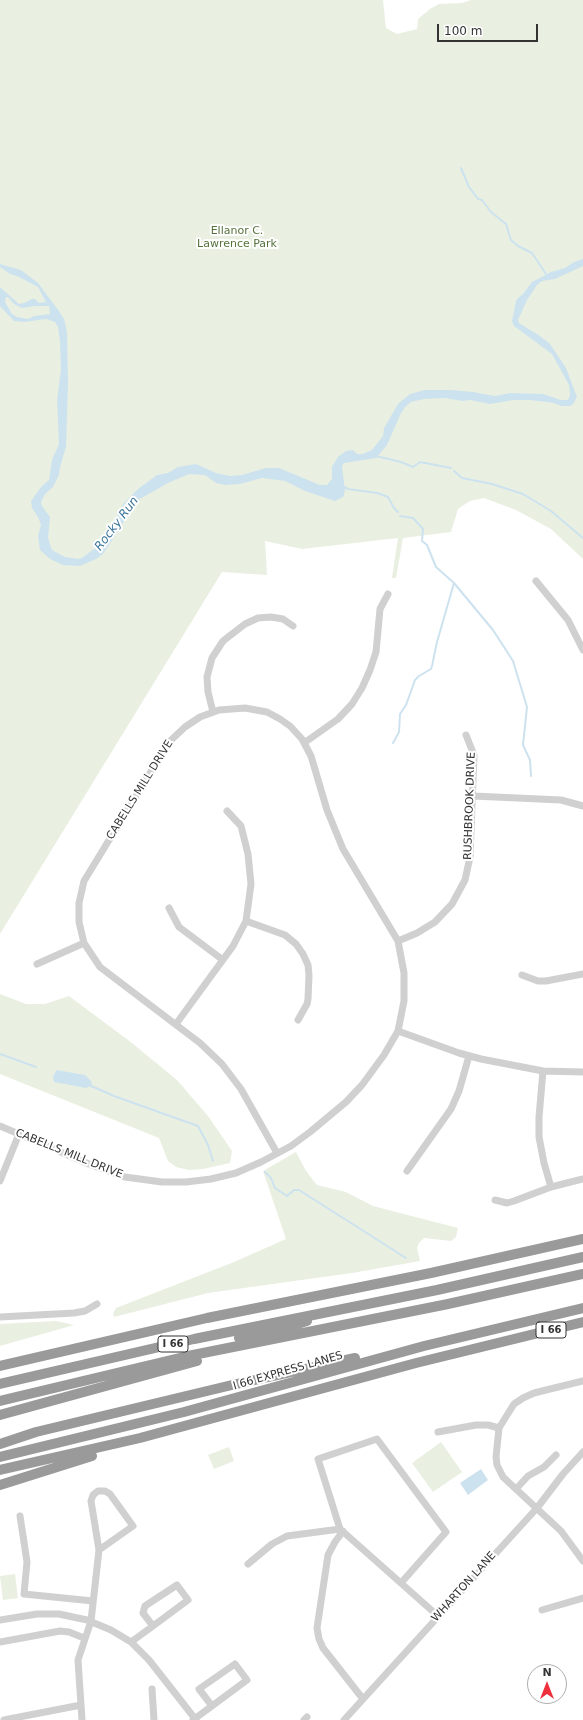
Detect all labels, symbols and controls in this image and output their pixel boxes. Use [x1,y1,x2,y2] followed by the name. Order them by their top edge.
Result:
[439,16,540,42] scale bar
[444,24,482,38] text: 100 m
[197,224,277,250] park label: Ellanor C. Lawrence Park
[92,494,142,554] water label: Rocky Run
[104,738,176,842] street label: CABELLS MILL DRIVE
[462,752,478,860] street label: RUSHBROOK DRIVE
[13,1126,125,1182] street label: CABELLS MILL DRIVE
[536,1322,566,1338] road number: I 66
[158,1336,188,1352] road number: I 66
[232,1349,344,1393] street label: I 66 EXPRESS LANES
[429,1549,499,1625] street label: WHARTON LANE
[527,1664,567,1704] north arrow
[542,1666,552,1679] text: N

